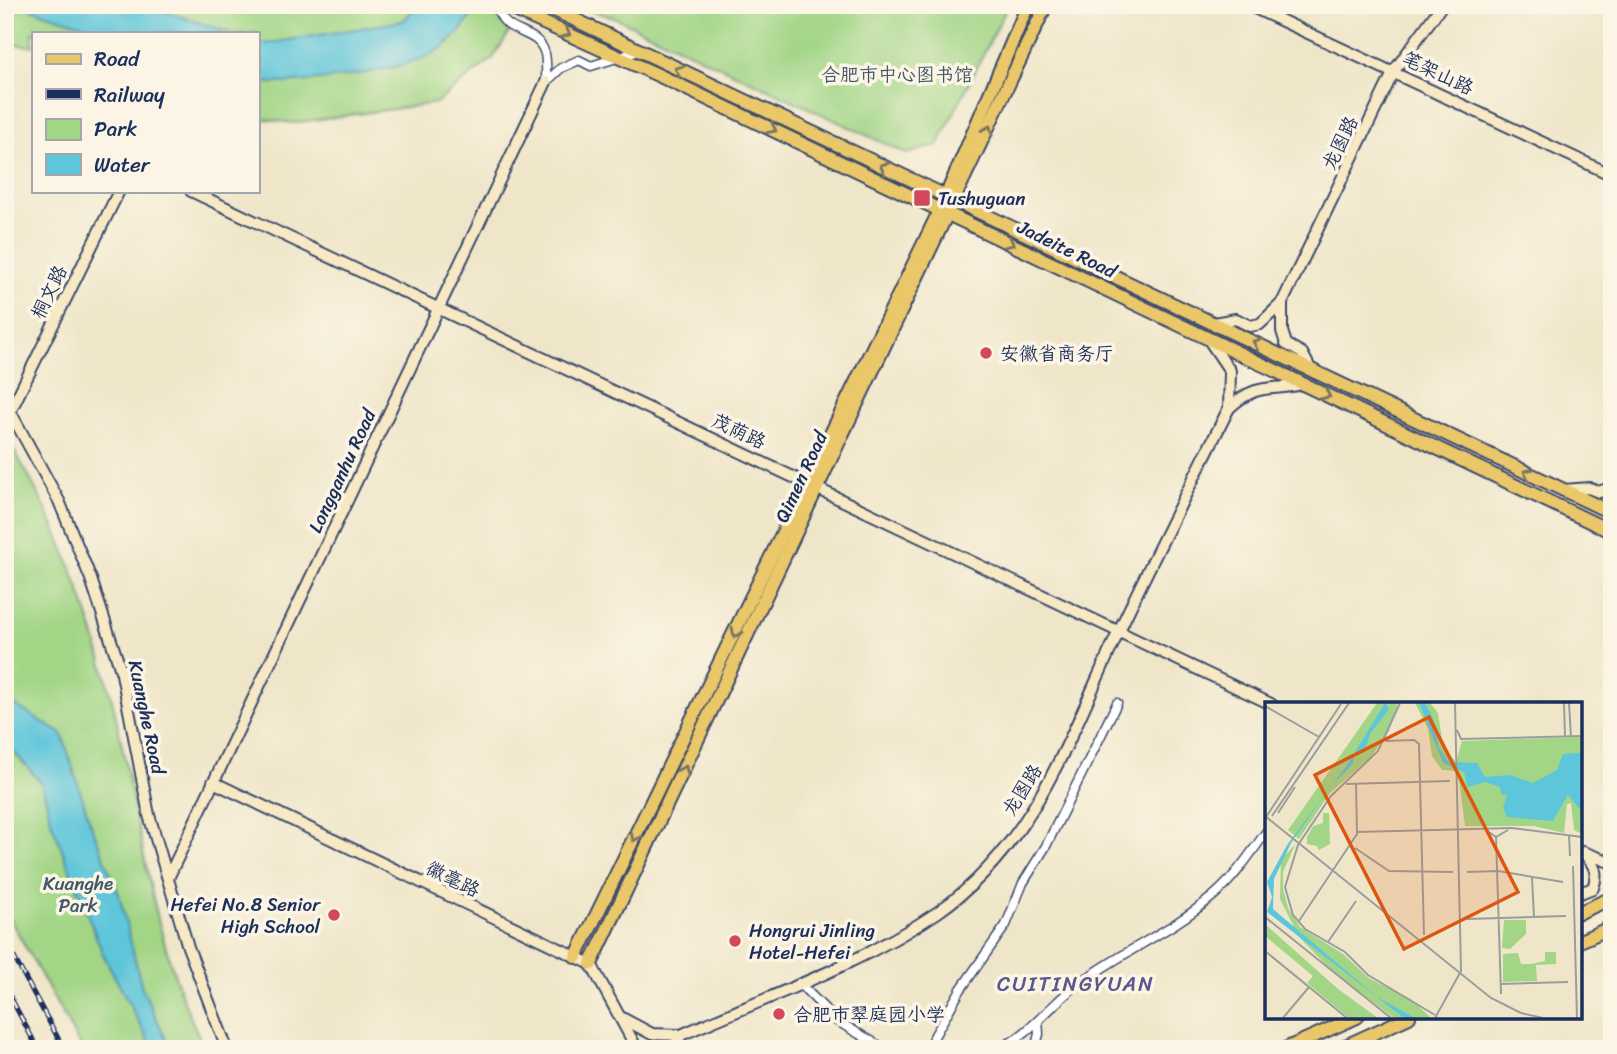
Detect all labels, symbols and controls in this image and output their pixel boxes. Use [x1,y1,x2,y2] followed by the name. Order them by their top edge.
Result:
[559,25,571,39] one-way arrow
[32,32,259,192] legend
[94,40,141,78] text: Road
[1397,42,1479,104] street label: 笔架山路
[821,58,973,91] park label: 合肥市中心图书馆
[674,64,686,78] one-way arrow
[94,76,165,114] text: Railway
[94,110,137,148] text: Park
[1313,110,1367,176] street label: 龙图路
[765,121,777,135] one-way arrow
[980,125,994,137] one-way arrow
[94,146,151,184] text: Water
[879,161,891,175] one-way arrow
[938,182,1025,215] place label: Tushuguan
[912,188,932,208] marker: Tushuguan
[1011,210,1124,288] street label: Jadeite Road
[1003,235,1015,249] one-way arrow
[22,259,76,325] street label: 桐文路
[1000,337,1114,370] place label: 安徽省商务厅
[1251,337,1264,351] one-way arrow
[978,345,994,361] marker: 安徽省商务厅
[1319,386,1331,400] one-way arrow
[299,402,386,538] street label: Longganhu Road
[706,404,772,458] street label: 茂荫路
[765,424,837,528] street label: Qimen Road
[1523,467,1535,481] one-way arrow
[730,626,744,638] one-way arrow
[119,657,176,779] street label: Kuanghe Road
[1265,702,1582,1019] inset map
[993,757,1051,823] street label: 龙图路
[676,765,690,777] one-way arrow
[630,830,644,842] one-way arrow
[420,852,486,906] street label: 徽毫路
[43,867,113,922] park label: Kuanghe Park
[170,888,321,943] place label: Hefei No.8 Senior High School
[326,907,342,923] marker: Hefei No.8 Senior High School
[749,914,875,969] place label: Hongrui Jinling Hotel-Hefei
[727,933,743,949] marker: Hongrui Jinling Hotel-Hefei
[997,965,1155,1003] district label: CUITINGYUAN
[793,998,945,1031] place label: 合肥市翠庭园小学
[771,1006,787,1022] marker: 合肥市翠庭园小学

